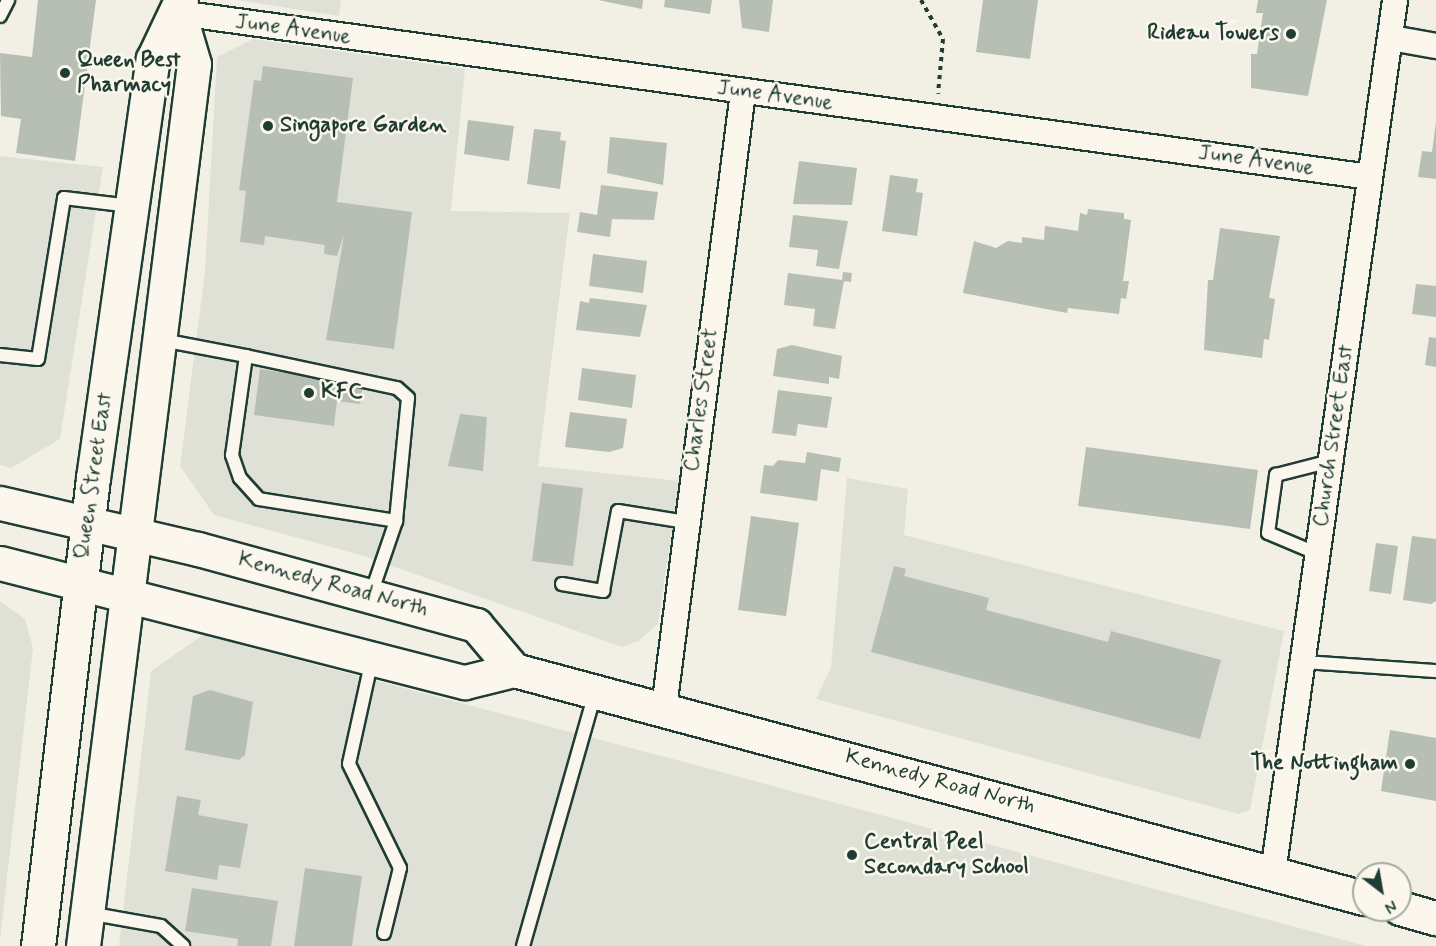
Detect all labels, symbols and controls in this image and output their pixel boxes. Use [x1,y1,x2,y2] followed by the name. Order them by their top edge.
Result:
[232,9,354,51] street label: June Avenue
[1147,21,1279,47] place label: Rideau Towers
[1284,27,1298,41] marker: Rideau Towers
[77,47,180,98] place label: Queen Best Pharmacy
[58,66,72,80] marker: Queen Best Pharmacy
[714,75,836,117] street label: June Avenue
[280,113,439,139] place label: Singapore Garden
[261,119,275,133] marker: Singapore Garden
[1195,140,1317,182] street label: June Avenue
[679,327,725,473] street label: Charles Street
[1308,343,1360,529] street label: Church Street East
[321,380,363,406] place label: KFC
[302,386,316,400] marker: KFC
[69,389,119,563] street label: Queen Street East
[236,547,430,623] street label: Kennedy Road North
[843,744,1037,820] street label: Kennedy Road North
[1250,751,1398,777] place label: The Nottingham
[1403,757,1417,771] marker: The Nottingham
[864,829,1029,880] place label: Central Peel Secondary School
[845,848,859,862] marker: Central Peel Secondary School
[1352,862,1412,922] north arrow
[1381,894,1400,918] text: N

